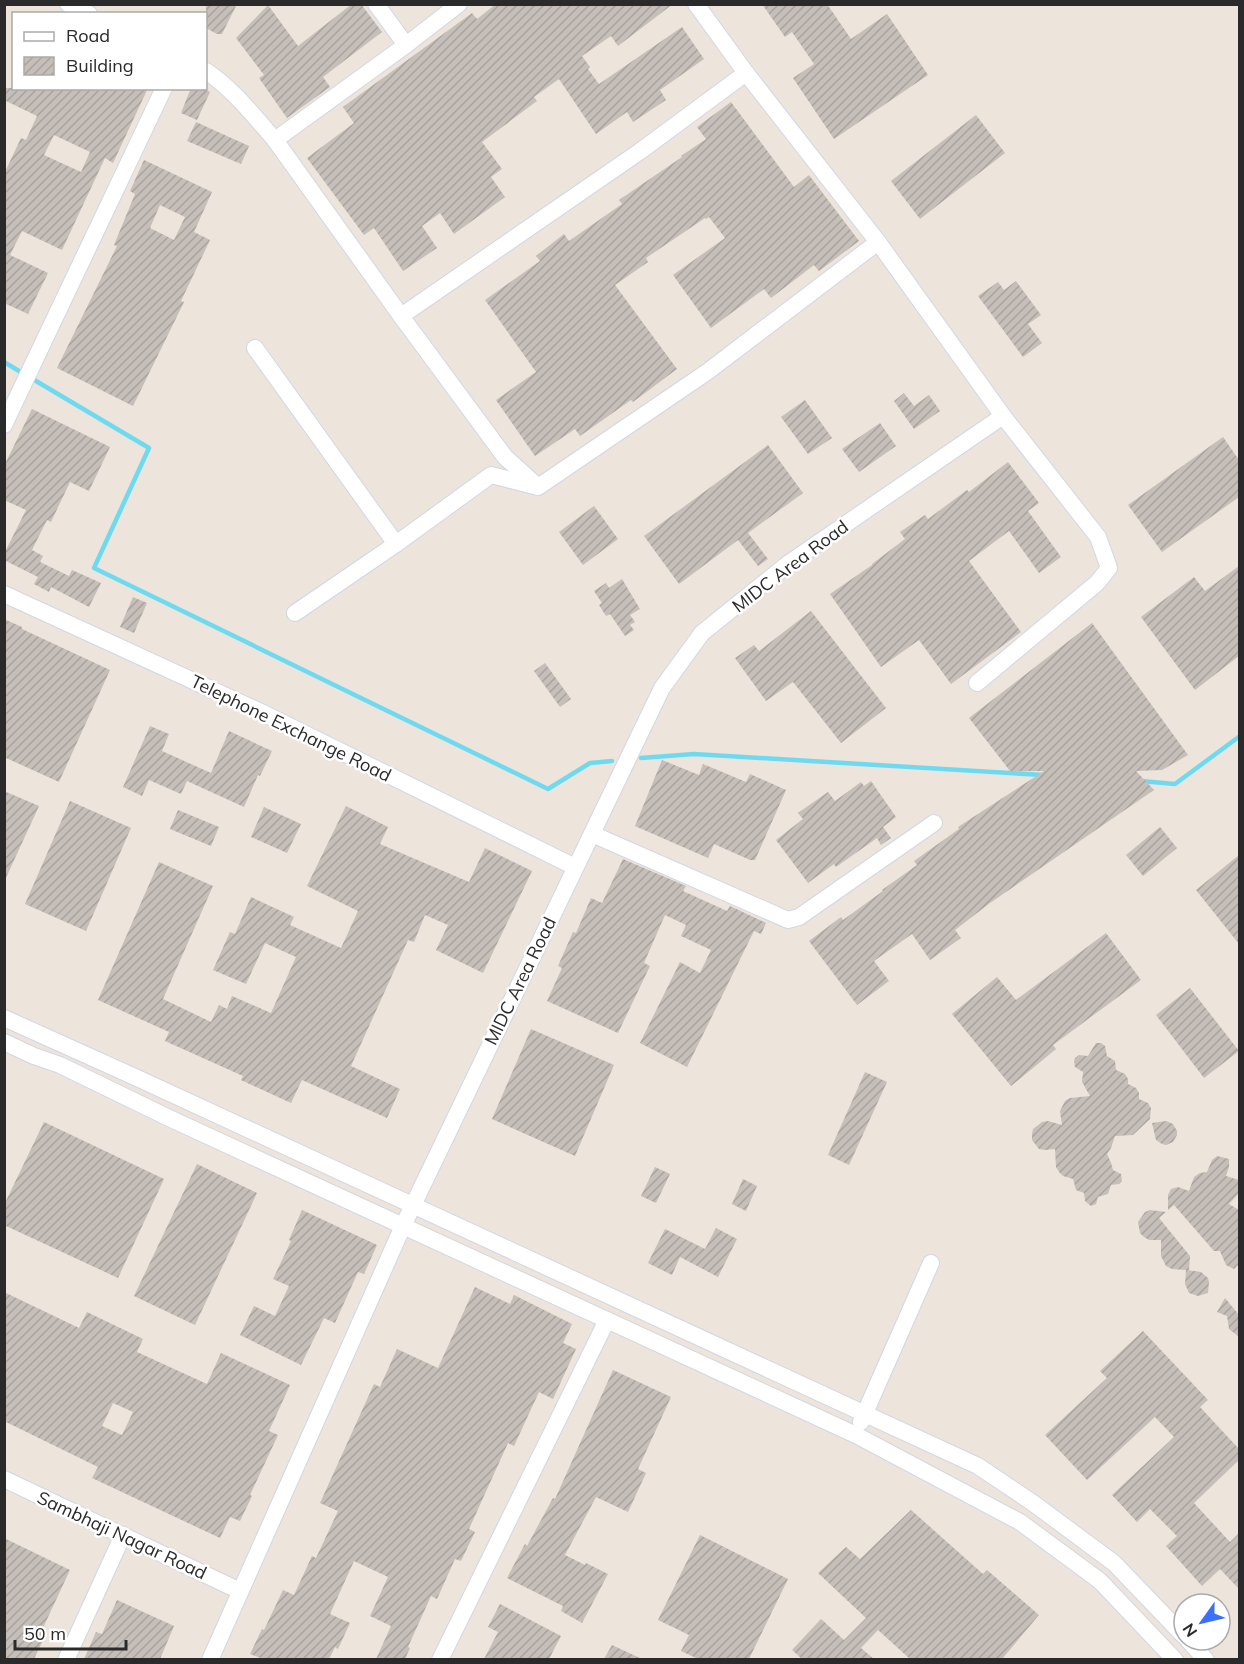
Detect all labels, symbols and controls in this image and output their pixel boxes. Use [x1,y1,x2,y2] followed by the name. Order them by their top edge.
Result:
[12,12,207,90] legend
[66,24,110,47] text: Road
[66,54,134,77] text: Building
[727,515,853,617] street label: MIDC Area Road
[187,669,395,787] street label: Telephone Exchange Road
[479,913,561,1049] street label: MIDC Area Road
[34,1486,210,1584] street label: Sambhaji Nagar Road
[1172,1592,1232,1652] north arrow
[15,1613,126,1651] scale bar
[1178,1620,1201,1641] text: N
[24,1622,66,1645] text: 50 m

